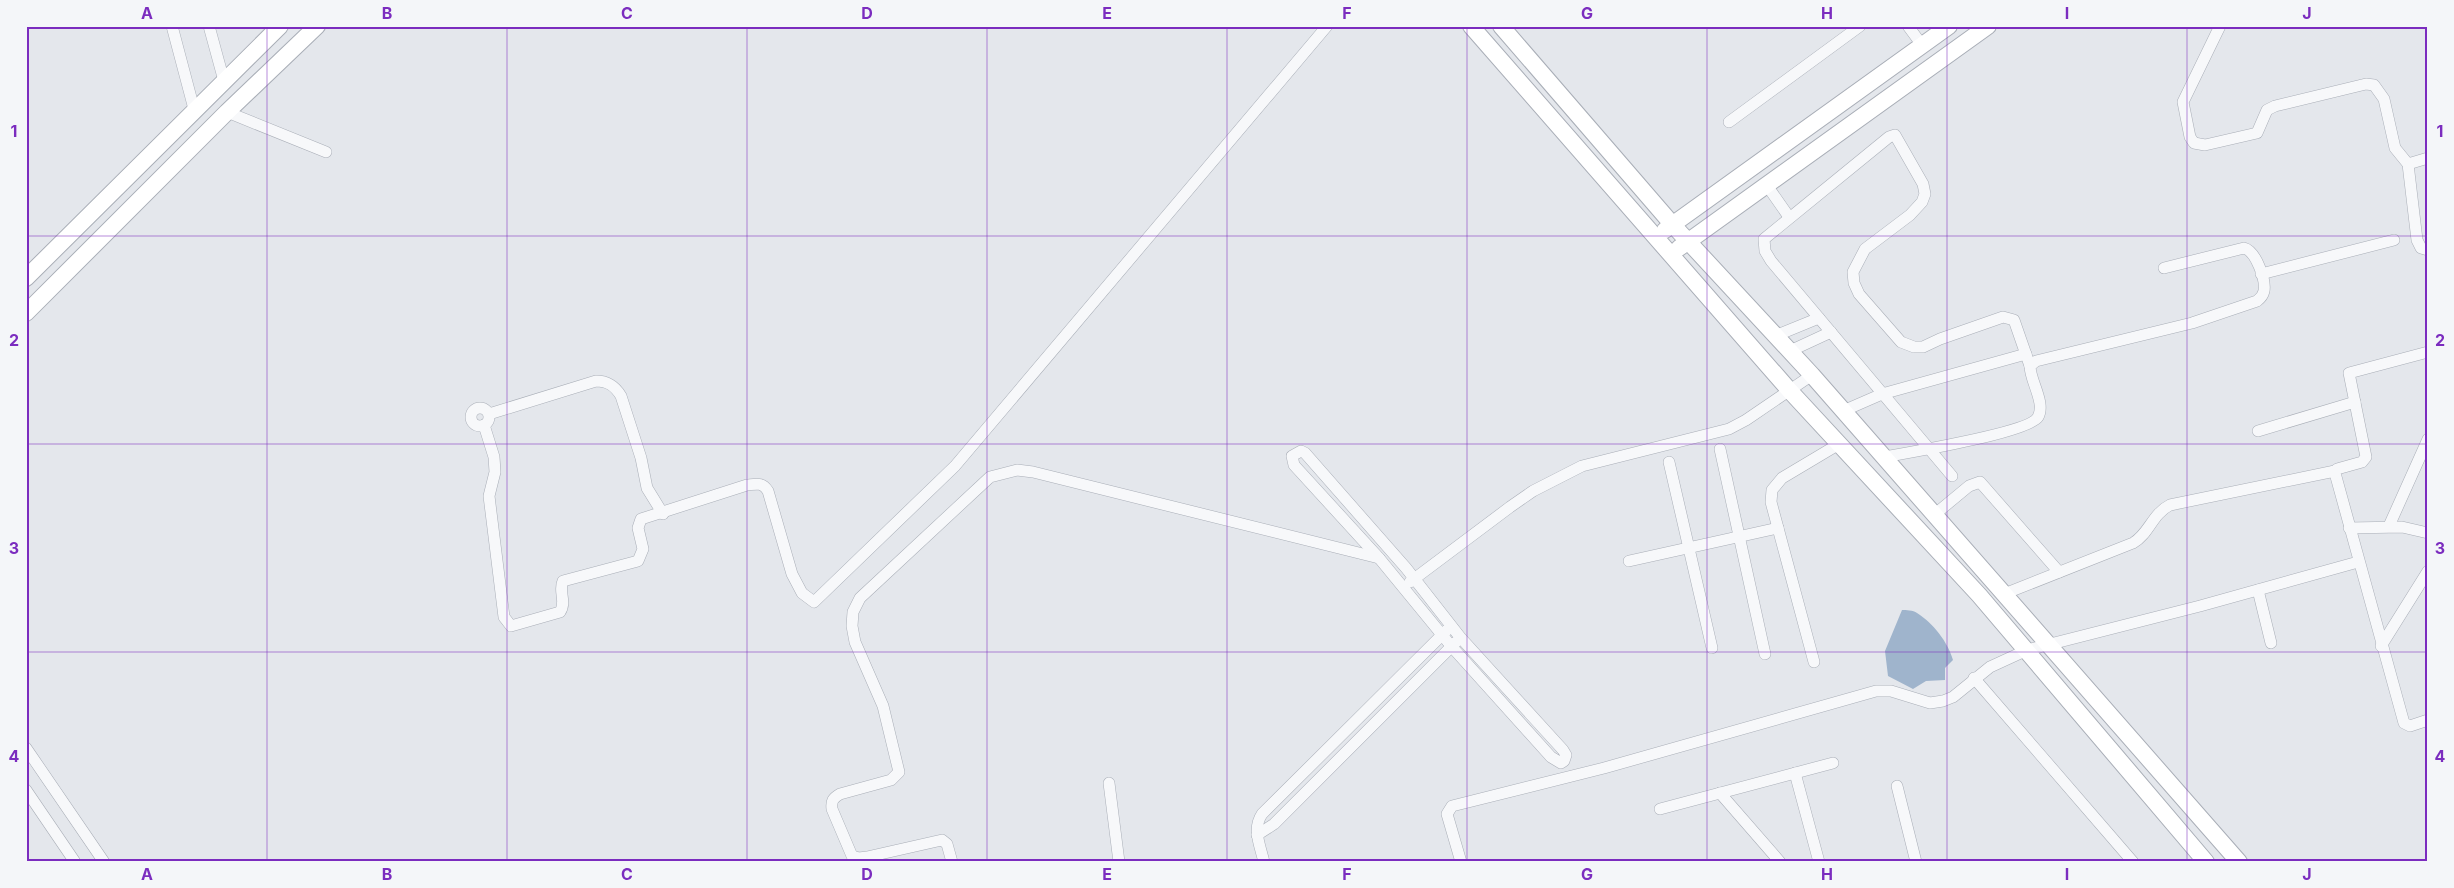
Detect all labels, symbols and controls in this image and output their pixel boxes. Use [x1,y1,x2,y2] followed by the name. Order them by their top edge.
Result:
[141,3,153,23] text: A
[382,3,392,23] text: B
[621,3,633,23] text: C
[861,3,873,23] text: D
[1102,3,1112,23] text: E
[1342,3,1352,23] text: F
[1581,3,1593,23] text: G
[1821,3,1833,23] text: H
[2065,3,2069,23] text: I
[2302,3,2312,23] text: J
[11,121,17,141] text: 1
[2437,121,2443,141] text: 1
[9,330,19,350] text: 2
[2435,330,2445,350] text: 2
[9,538,19,558] text: 3
[2435,538,2445,558] text: 3
[9,746,20,766] text: 4
[2435,746,2446,766] text: 4
[141,864,153,884] text: A
[382,864,392,884] text: B
[621,864,633,884] text: C
[861,864,873,884] text: D
[1102,864,1112,884] text: E
[1342,864,1352,884] text: F
[1581,864,1593,884] text: G
[1821,864,1833,884] text: H
[2065,864,2069,884] text: I
[2302,864,2312,884] text: J

